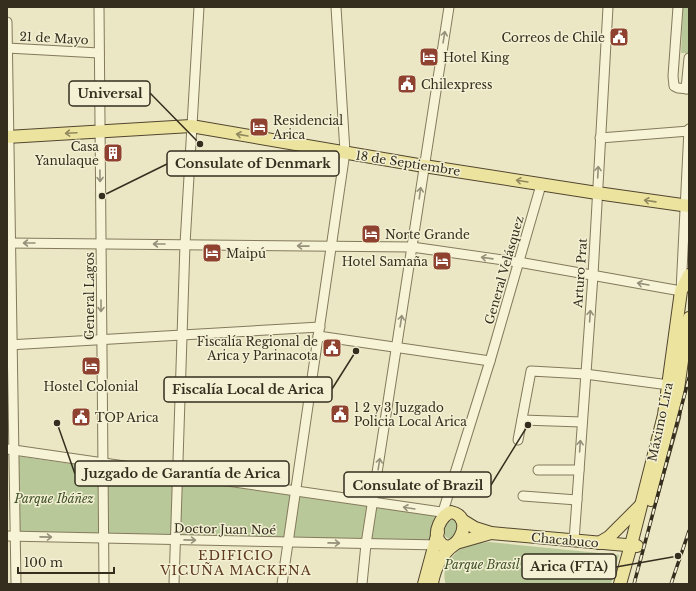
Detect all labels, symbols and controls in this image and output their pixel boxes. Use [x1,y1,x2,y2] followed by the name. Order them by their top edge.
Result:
[608,26,630,48] public building icon: Correos de Chile
[19,29,89,47] street label: 21 de Mayo
[501,30,605,45] place label: Correos de Chile
[440,31,448,44] one-way arrow
[418,46,440,68] hotel icon: Hotel King
[443,50,510,65] place label: Hotel King
[396,73,418,95] public building icon: Chilexpress
[421,77,493,92] place label: Chilexpress
[69,81,150,106] callout: Universal
[77,85,143,102] text: Universal
[272,113,343,142] place label: Residencial Arica
[248,116,270,138] hotel icon: Residencial Arica
[65,129,78,137] one-way arrow
[236,131,249,139] one-way arrow
[34,139,99,168] place label: Casa Yanulaque
[102,142,124,164] building icon: Casa Yanulaque
[355,147,462,179] street label: 18 de Septiembre
[167,151,339,176] callout: Consulate of Denmark
[175,155,331,172] text: Consulate of Denmark
[595,166,602,179] one-way arrow
[96,169,104,182] one-way arrow
[516,177,529,185] one-way arrow
[416,187,424,200] one-way arrow
[644,197,657,205] one-way arrow
[481,214,527,326] street label: General Velásquez
[360,223,382,245] hotel icon: Norte Grande
[385,227,470,242] place label: Norte Grande
[570,237,590,309] street label: Arturo Prat
[23,239,36,247] one-way arrow
[153,240,166,248] one-way arrow
[201,242,223,264] hotel icon: Maipú
[297,242,310,250] one-way arrow
[226,246,266,261] place label: Maipú
[431,250,453,272] hotel icon: Hotel Samaña
[82,252,97,340] street label: General Lagos
[342,254,428,269] place label: Hotel Samaña
[481,254,494,262] one-way arrow
[637,279,650,287] one-way arrow
[97,299,105,312] one-way arrow
[586,310,593,323] one-way arrow
[397,315,405,328] one-way arrow
[197,334,318,363] place label: Fiscalía Regional de Arica y Parinacota
[321,337,343,359] public building icon: Fiscalía Regional de Arica y Parinacota
[80,355,102,377] hotel icon: Hostel Colonial
[164,377,332,402] callout: Fiscalía Local de Arica
[44,379,139,394] place label: Hostel Colonial
[172,381,325,398] text: Fiscalía Local de Arica
[644,381,676,463] street label: Máximo Lira
[354,400,467,429] place label: 1 2 y 3 Juzgado Policia Local Arica
[329,403,351,425] public building icon: 1 2 y 3 Juzgado Policia Local Arica
[70,406,92,428] public building icon: TOP Arica
[95,410,159,425] place label: TOP Arica
[577,440,584,453] one-way arrow
[375,458,383,471] one-way arrow
[75,461,289,486] callout: Juzgado de Garantía de Arica
[80,465,281,482] text: Juzgado de Garantía de Arica
[344,472,491,497] callout: Consulate of Brazil
[353,477,484,494] text: Consulate of Brazil
[13,491,94,506] park label: Parque Ibáñez
[403,504,416,512] one-way arrow
[174,521,276,537] street label: Doctor Juan Noé
[531,530,600,550] street label: Chacabuco
[39,533,52,541] one-way arrow
[183,536,196,544] one-way arrow
[327,539,340,547] one-way arrow
[159,547,312,579] district label: EDIFICIO VICUÑA MACKENA
[18,549,114,575] scale bar
[522,554,616,579] callout: Arica (FTA)
[24,555,63,570] text: 100 m
[443,557,520,572] park label: Parque Brasil
[529,558,608,575] text: Arica (FTA)

